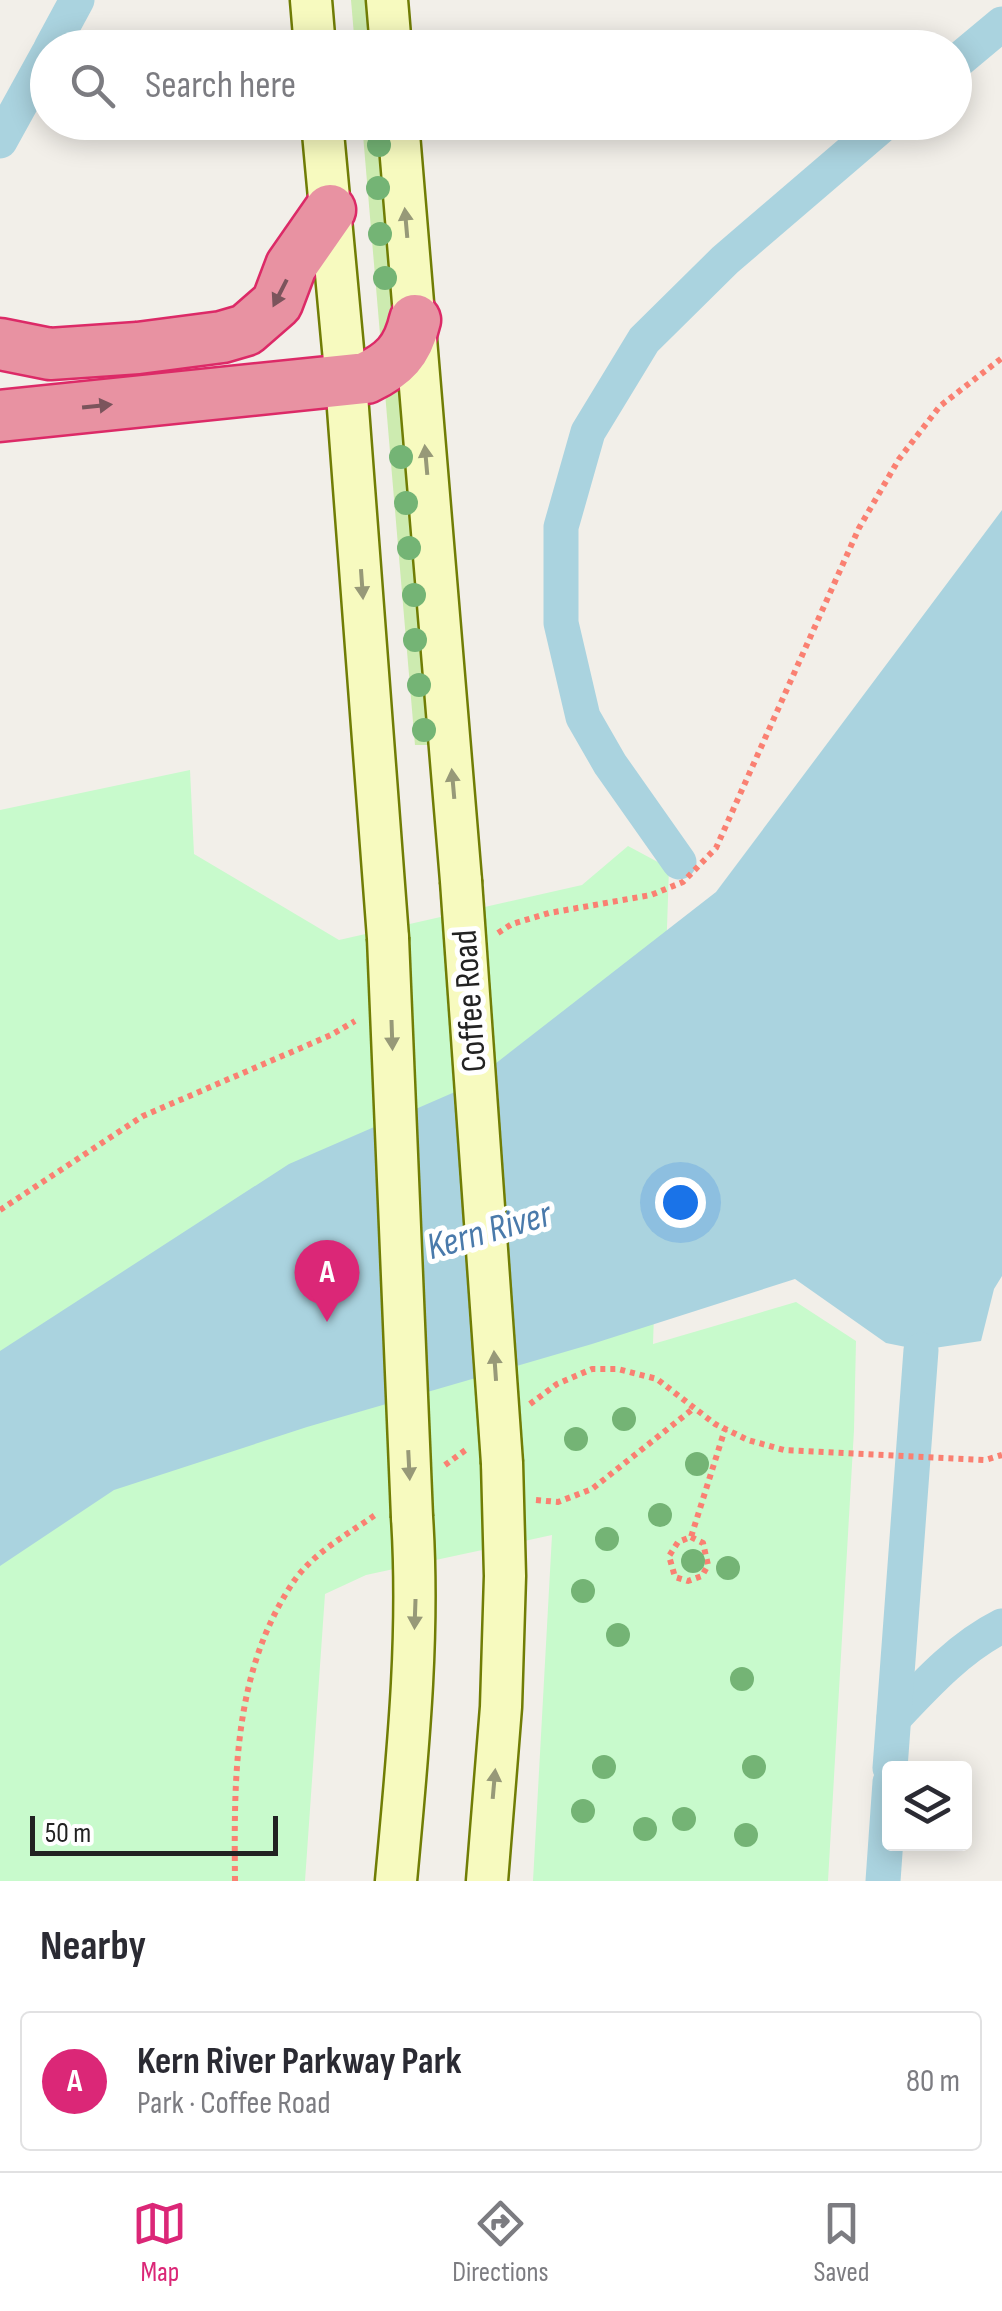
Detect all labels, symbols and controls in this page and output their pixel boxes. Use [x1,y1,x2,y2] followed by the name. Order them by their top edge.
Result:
[30,30,972,140] search box
[65,58,120,113] icon: search
[145,63,296,108] text: Search here
[398,207,414,238] one-way arrow
[272,278,289,307] one-way arrow
[82,398,113,414] one-way arrow
[418,444,434,476] one-way arrow
[354,568,370,600] one-way arrow
[445,768,461,800] one-way arrow
[444,928,496,1074] street label: Coffee Road
[384,1020,400,1052] one-way arrow
[655,1177,706,1228] your location
[422,1191,558,1270] water label: Kern River
[294,1240,360,1322] pin: A
[487,1350,503,1382] one-way arrow
[402,1450,418,1482] one-way arrow
[406,1599,422,1631] one-way arrow
[882,1761,972,1851] map controls
[882,1761,972,1851] button: layers
[487,1767,503,1799] one-way arrow
[30,1811,278,1856] scale bar
[45,1817,91,1850] text: 50 m
[40,1921,146,1972] text: Nearby
[137,2039,461,2084] text: Kern River Parkway Park
[67,2062,82,2101] text: A
[906,2062,960,2101] text: 80 m
[137,2084,331,2123] text: Park · Coffee Road
[132,2196,187,2289] tab: Map
[452,2196,549,2289] tab: Directions
[813,2196,870,2289] tab: Saved

